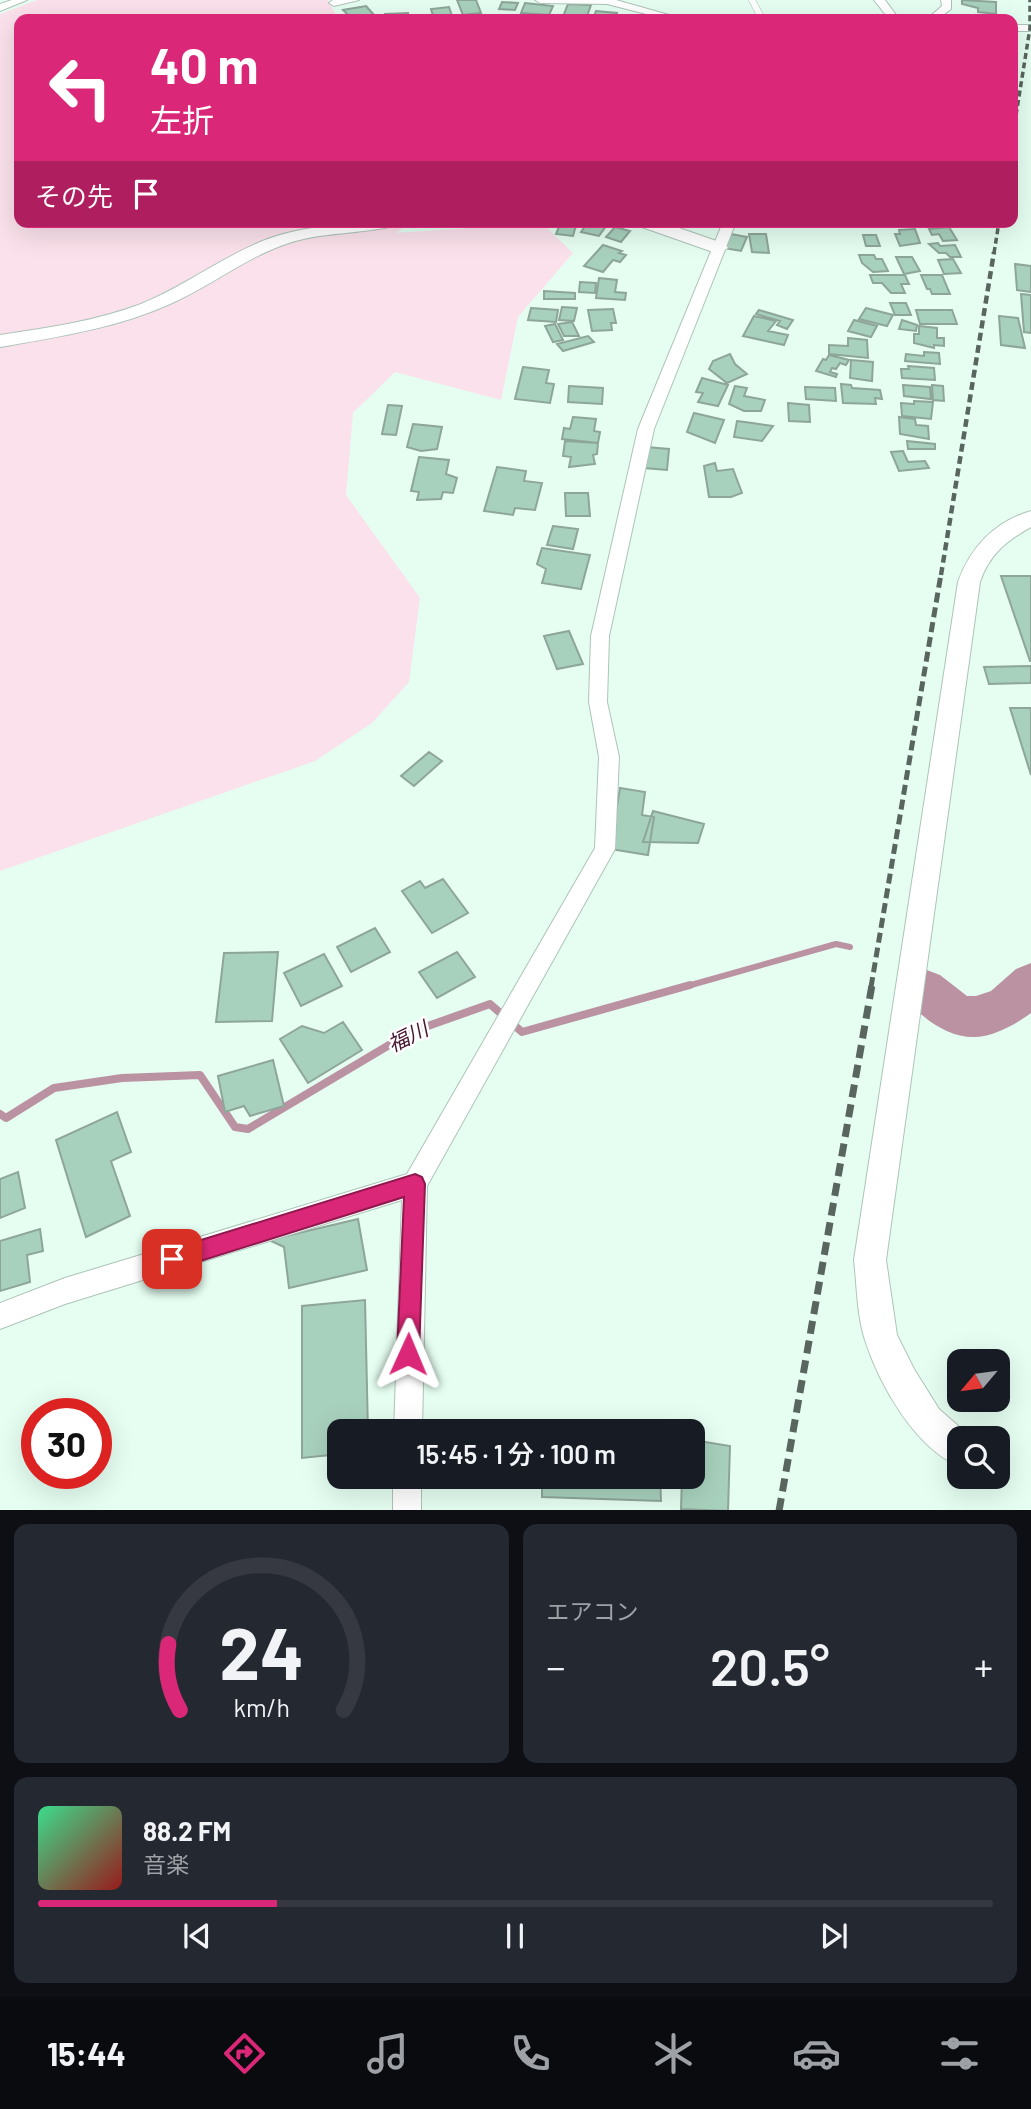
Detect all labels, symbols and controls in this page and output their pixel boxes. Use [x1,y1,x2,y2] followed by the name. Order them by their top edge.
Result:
[150,35,258,94] text: 40 m
[35,42,126,133] icon: left
[150,100,214,138] text: 左折
[127,175,165,213] icon: arrive
[35,180,113,211] text: その先
[383,1014,433,1056] water label: 福川
[142,1229,202,1289] pin
[153,1240,191,1278] icon: arrive
[371,1317,445,1391] position arrow
[947,1349,1010,1412] north arrow
[947,1349,1010,1489] map controls
[21,1398,112,1489] speed limit sign: 30
[947,1426,1010,1489] button: search
[416,1438,616,1469] text: 15:45 · 1 分 · 100 m
[547,1597,639,1625] text: エアコン
[219,1607,304,1695] text: 24
[710,1634,830,1696] text: 20.5°
[547,1643,566,1689] text: −
[974,1643,993,1689] text: +
[233,1691,290,1721] text: km/h
[143,1815,231,1846] text: 88.2 FM
[143,1850,189,1878] text: 音楽
[178,1917,216,1955] icon: previous
[496,1917,534,1955] icon: pause
[815,1917,853,1955] icon: next
[220,2029,269,2078] icon: directions
[363,2029,412,2078] icon: music
[506,2029,555,2078] icon: phone
[649,2029,698,2078] icon: climate
[792,2029,841,2078] icon: car
[935,2029,984,2078] icon: filters
[47,2034,126,2072] text: 15:44

